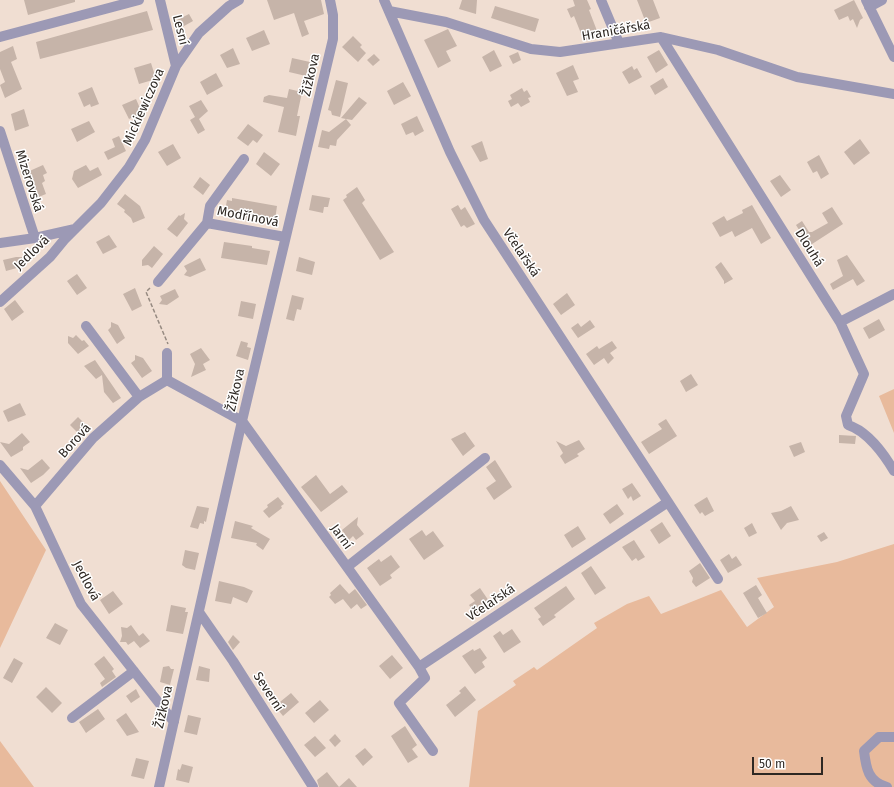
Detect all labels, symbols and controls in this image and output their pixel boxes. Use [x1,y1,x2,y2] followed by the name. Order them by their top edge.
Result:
[169,13,191,47] street label: Lesní
[581,17,651,45] street label: Hraničářská
[299,52,323,98] street label: Žižkova
[120,66,168,148] street label: Mickiewiczova
[12,148,46,214] street label: Mizerovská
[216,203,280,231] street label: Modřínová
[499,226,543,280] street label: Včelařská
[791,226,827,270] street label: Dlouhá
[11,232,53,274] street label: Jedlová
[224,367,248,413] street label: Žižkova
[56,421,94,461] street label: Borová
[327,521,355,553] street label: Jarní
[69,558,103,604] street label: Jedlová
[464,581,518,625] street label: Včelařská
[250,669,286,715] street label: Severní
[152,684,176,730] street label: Žižkova
[754,749,825,775] scale bar
[759,757,785,771] text: 50 m

